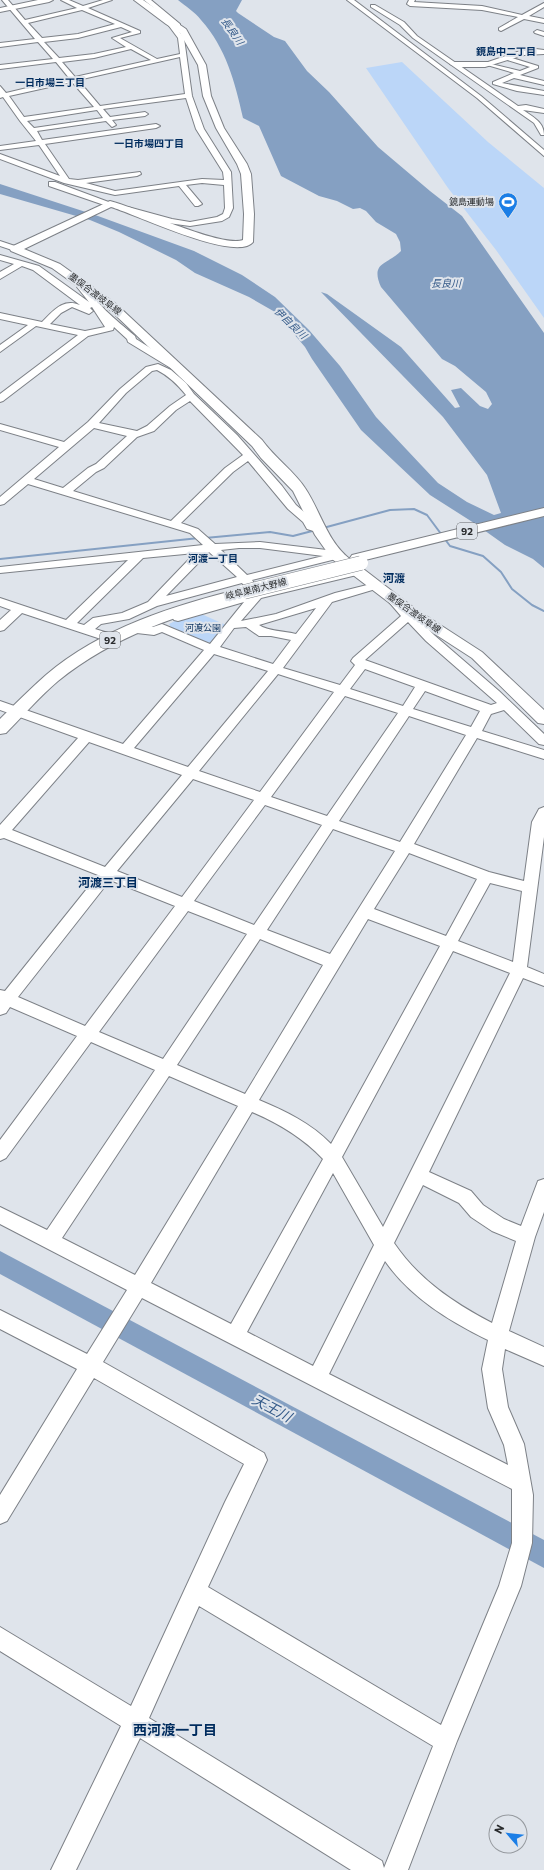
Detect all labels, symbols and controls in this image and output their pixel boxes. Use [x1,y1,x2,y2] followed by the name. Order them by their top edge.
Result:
[219,15,247,48] water label: 長良川
[476,45,536,57] district label: 鏡島中二丁目
[15,76,85,88] district label: 一日市場三丁目
[114,137,184,149] district label: 一日市場四丁目
[497,191,519,219] sports icon: 鏡島運動場
[449,196,494,207] place label: 鏡島運動場
[67,270,125,318] street label: 墨俣合渡岐阜線
[431,277,462,289] water label: 長良川
[272,305,310,342] water label: 伊自良川
[457,523,477,539] road number: 92
[188,552,238,564] district label: 河渡一丁目
[383,571,405,584] district label: 河渡
[224,575,289,601] street label: 岐阜巣南大野線
[385,590,444,636] street label: 墨俣合渡岐阜線
[185,622,221,633] park label: 河渡公園
[100,632,120,648] road number: 92
[78,875,138,889] district label: 河渡三丁目
[250,1390,297,1426] water label: 天王川
[133,1721,217,1738] district label: 西河渡一丁目
[488,1814,528,1854] north arrow
[491,1822,506,1836] text: N

